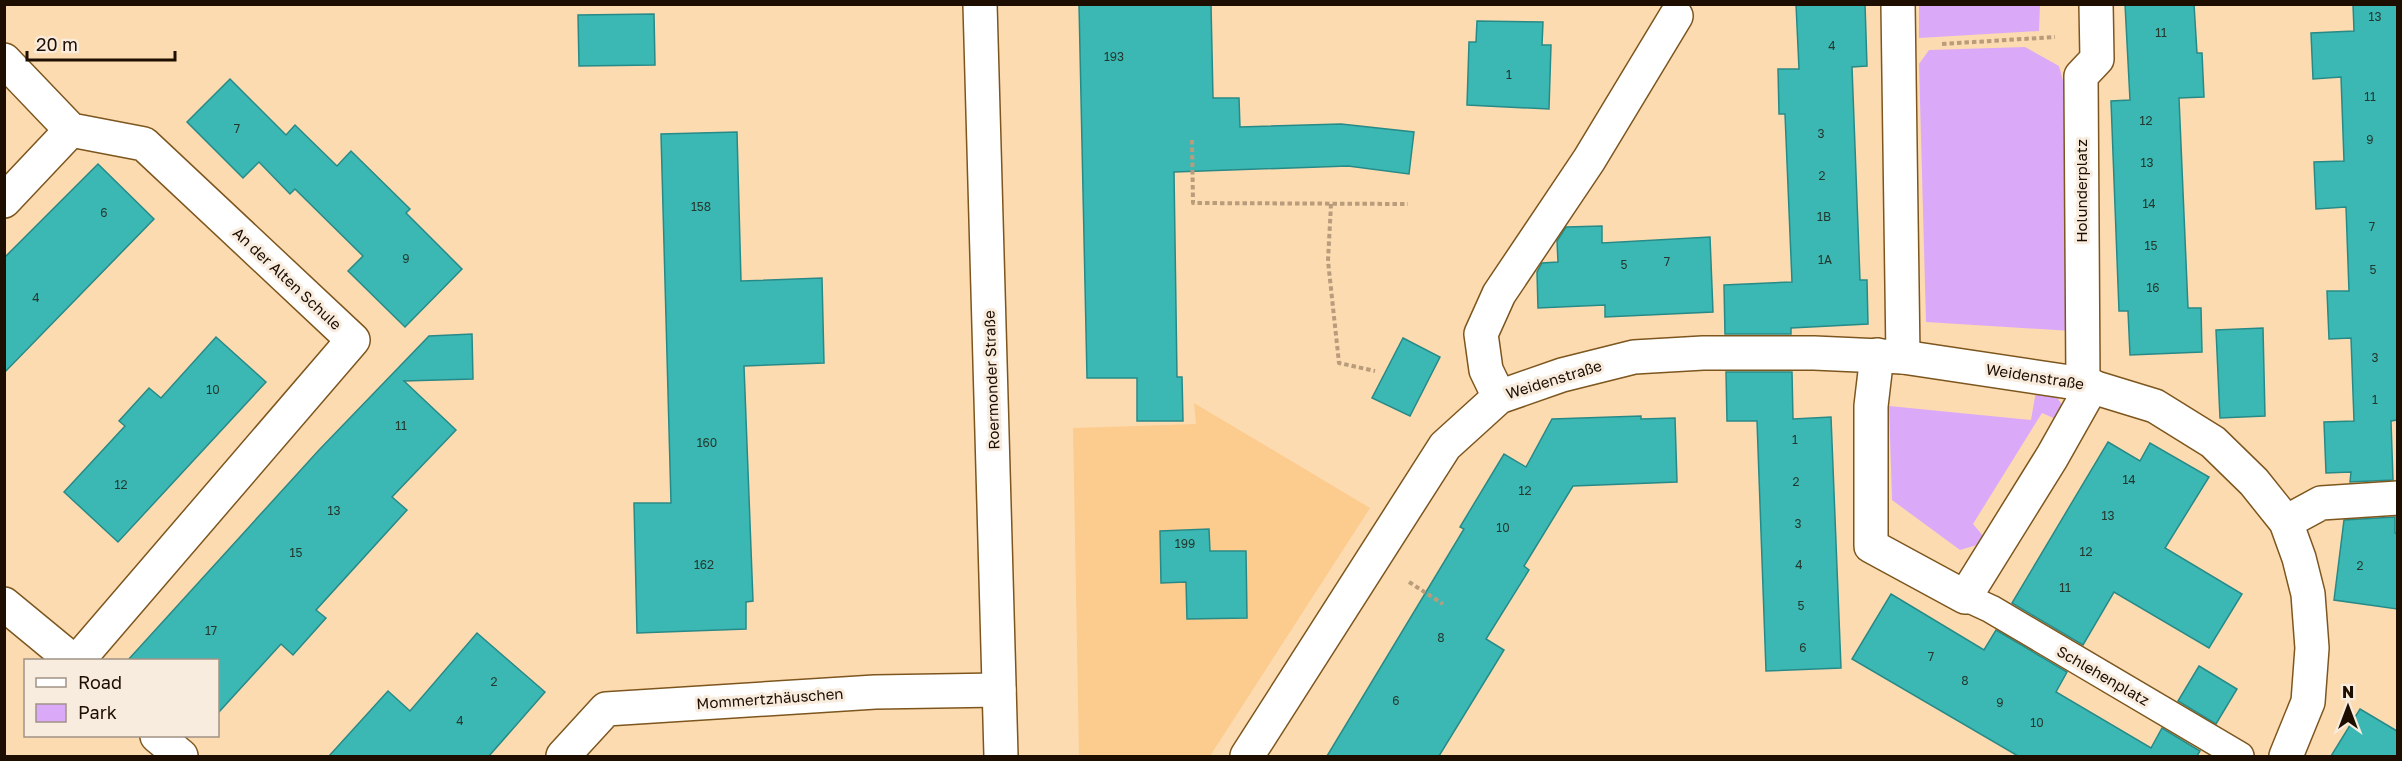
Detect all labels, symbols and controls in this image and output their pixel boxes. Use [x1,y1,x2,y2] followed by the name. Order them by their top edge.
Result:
[2369,9,2381,24] house number: 13
[27,24,176,62] scale bar
[2155,25,2167,40] house number: 11
[36,33,78,55] text: 20 m
[1828,38,1836,53] house number: 4
[1104,49,1124,64] house number: 193
[1506,67,1512,82] house number: 1
[2364,89,2376,104] house number: 11
[2140,113,2152,128] house number: 12
[234,121,240,136] house number: 7
[1817,126,1825,141] house number: 3
[2366,132,2374,147] house number: 9
[2072,139,2090,243] street label: Holunderplatz
[2141,155,2153,170] house number: 13
[1819,168,1826,183] house number: 2
[2142,196,2156,211] house number: 14
[691,199,711,214] house number: 158
[100,205,108,220] house number: 6
[1817,209,1831,224] house number: 1B
[2369,219,2375,234] house number: 7
[230,223,346,333] street label: An der Alten Schule
[2145,238,2157,253] house number: 15
[402,251,410,266] house number: 9
[1818,252,1832,267] house number: 1A
[1664,254,1670,269] house number: 7
[1621,257,1628,272] house number: 5
[2370,262,2377,277] house number: 5
[2146,280,2160,295] house number: 16
[32,290,40,305] house number: 4
[980,310,1002,450] street label: Roermonder Straße
[2371,350,2379,365] house number: 3
[1504,356,1604,402] street label: Weidenstraße
[1985,359,2086,393] street label: Weidenstraße
[206,382,220,397] house number: 10
[2372,392,2378,407] house number: 1
[395,418,407,433] house number: 11
[1792,432,1798,447] house number: 1
[697,435,717,450] house number: 160
[2122,472,2136,487] house number: 14
[1793,474,1800,489] house number: 2
[115,477,127,492] house number: 12
[1519,483,1531,498] house number: 12
[328,503,340,518] house number: 13
[2102,508,2114,523] house number: 13
[1794,516,1802,531] house number: 3
[1496,520,1510,535] house number: 10
[1175,536,1195,551] house number: 199
[2080,544,2092,559] house number: 12
[290,545,302,560] house number: 15
[694,557,714,572] house number: 162
[1795,557,1803,572] house number: 4
[2357,558,2364,573] house number: 2
[2059,580,2071,595] house number: 11
[1798,598,1805,613] house number: 5
[205,623,217,638] house number: 17
[1437,630,1445,645] house number: 8
[1799,640,1807,655] house number: 6
[2054,641,2153,709] street label: Schlehenplatz
[1928,649,1934,664] house number: 7
[24,659,219,737] legend
[78,671,122,693] text: Road
[1961,673,1969,688] house number: 8
[491,674,498,689] house number: 2
[2318,677,2378,737] north arrow
[2342,682,2354,702] text: N
[696,684,844,712] street label: Mommertzhäuschen
[1392,693,1400,708] house number: 6
[1996,695,2004,710] house number: 9
[78,701,117,723] text: Park
[456,713,464,728] house number: 4
[2030,715,2044,730] house number: 10

